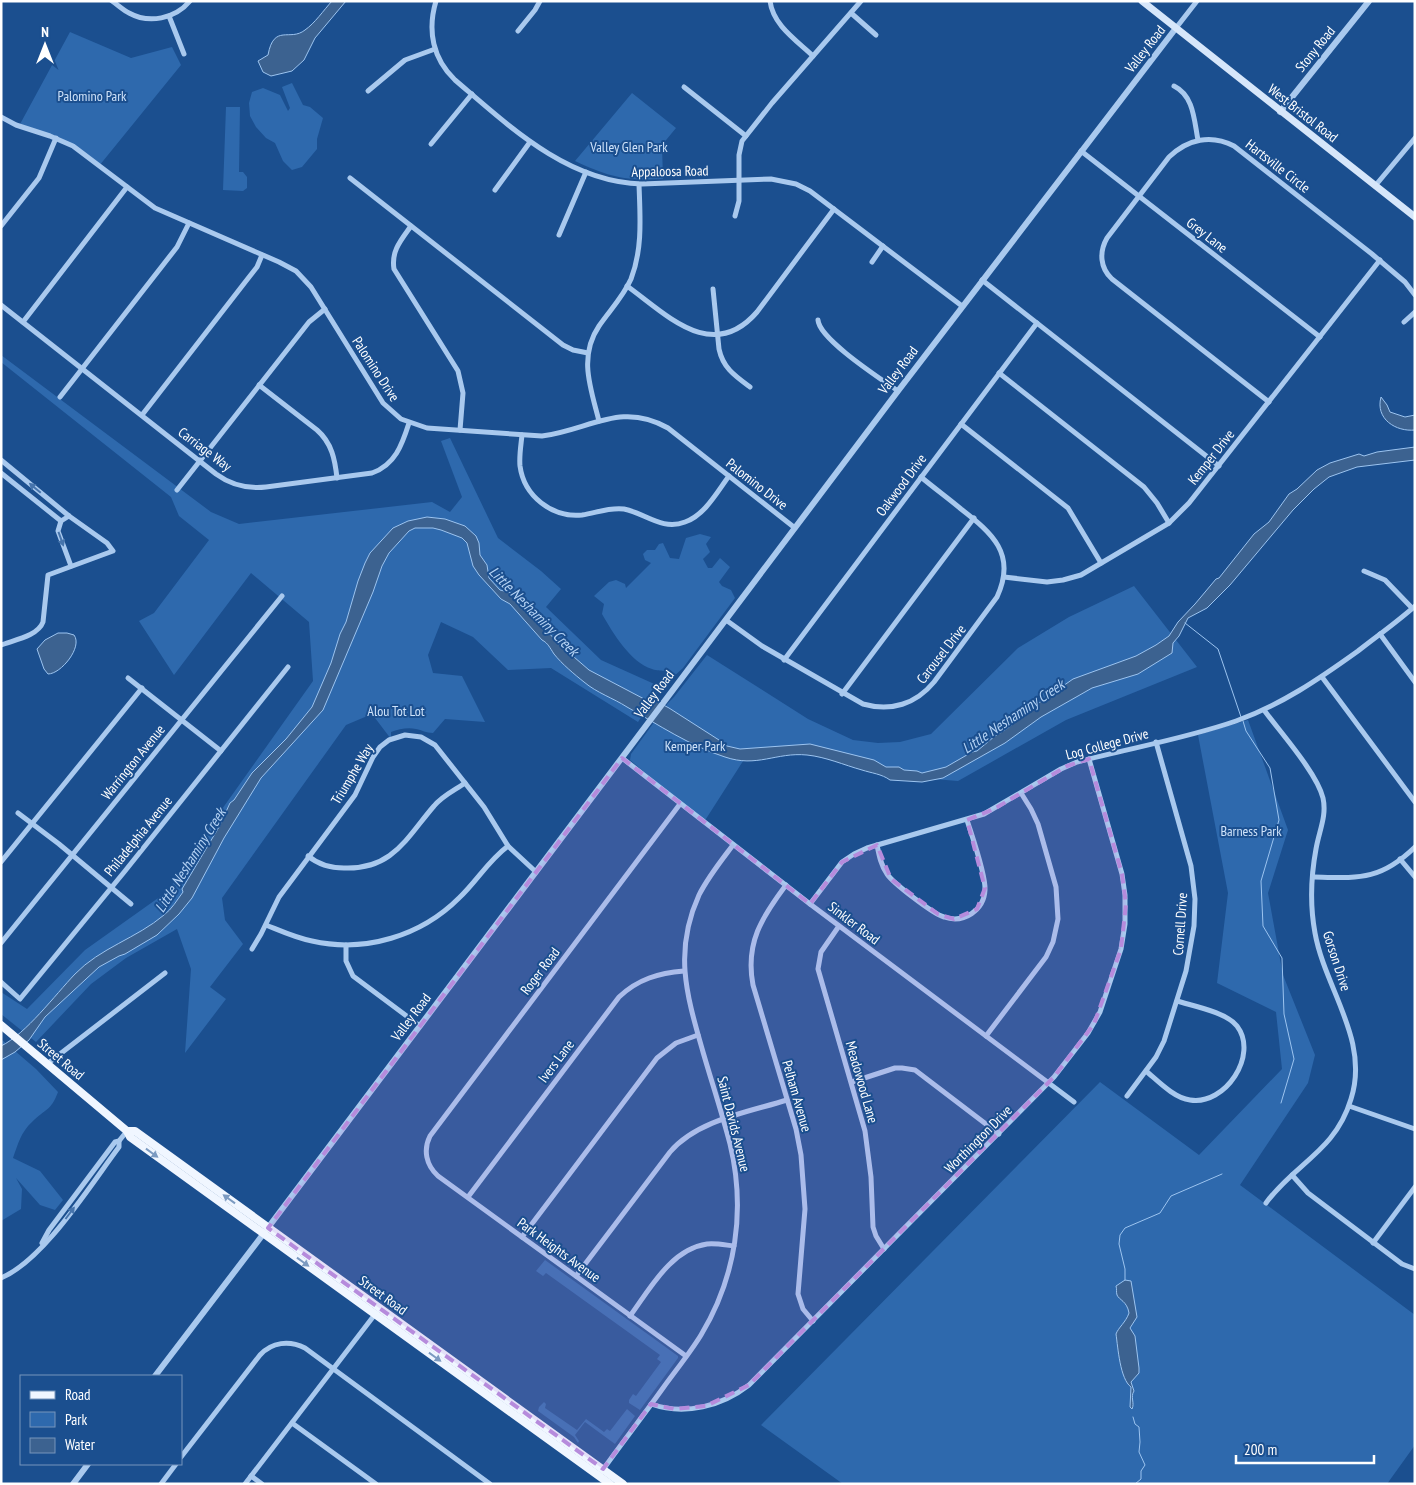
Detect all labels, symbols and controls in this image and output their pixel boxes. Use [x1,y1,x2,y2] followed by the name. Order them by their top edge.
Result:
[20,20,70,70] north arrow
[1120,22,1169,77] street label: Valley Road
[1291,22,1339,76] street label: Stony Road
[41,23,49,41] text: N
[1264,80,1342,146] street label: West Bristol Road
[58,87,127,105] park label: Palomino Park
[1242,135,1314,197] street label: Hartsville Circle
[589,138,668,156] park label: Valley Glen Park
[631,161,709,181] street label: Appaloosa Road
[1183,213,1231,257] street label: Grey Lane
[348,333,404,405] street label: Palomino Drive
[874,343,922,398] street label: Valley Road
[175,423,236,475] street label: Carriage Way
[1184,426,1238,488] street label: Kemper Drive
[872,450,930,520] street label: Oakwood Drive
[722,454,792,514] street label: Palomino Drive
[29,482,42,493] one-way arrow
[57,532,65,547] one-way arrow
[485,562,584,661] water label: Little Neshaminy Creek
[912,621,970,687] street label: Carousel Drive
[630,667,678,722] street label: Valley Road
[958,674,1070,757] water label: Little Neshaminy Creek
[367,702,425,720] park label: Alou Tot Lot
[97,721,169,803] street label: Warrington Avenue
[1064,724,1150,764] street label: Log College Drive
[665,737,726,755] park label: Kemper Park
[327,740,378,808] street label: Triumphe Way
[100,792,176,880] street label: Philadelphia Avenue
[150,802,231,916] water label: Little Neshaminy Creek
[1220,822,1282,840] park label: Barness Park
[1169,892,1191,956] street label: Cornell Drive
[824,898,884,948] street label: Sinkler Road
[1319,929,1355,994] street label: Gorson Drive
[516,944,564,998] street label: Roger Road
[387,990,435,1045] street label: Valley Road
[34,1034,88,1084] street label: Street Road
[534,1036,578,1086] street label: Ivers Lane
[842,1039,882,1125] street label: Meadowood Lane
[778,1058,816,1134] street label: Pelham Avenue
[713,1074,755,1174] street label: Saint Davids Avenue
[940,1101,1016,1177] street label: Worthington Drive
[145,1148,159,1158] one-way arrow
[222,1194,236,1204] one-way arrow
[64,1207,75,1220] one-way arrow
[514,1214,604,1286] street label: Park Heights Avenue
[297,1257,310,1267] one-way arrow
[355,1271,411,1319] street label: Street Road
[428,1352,441,1363] one-way arrow
[20,1375,182,1465] legend
[65,1385,91,1404] text: Road
[65,1410,87,1429] text: Park
[1236,1432,1374,1464] scale bar
[65,1435,96,1454] text: Water
[1244,1440,1277,1459] text: 200 m

